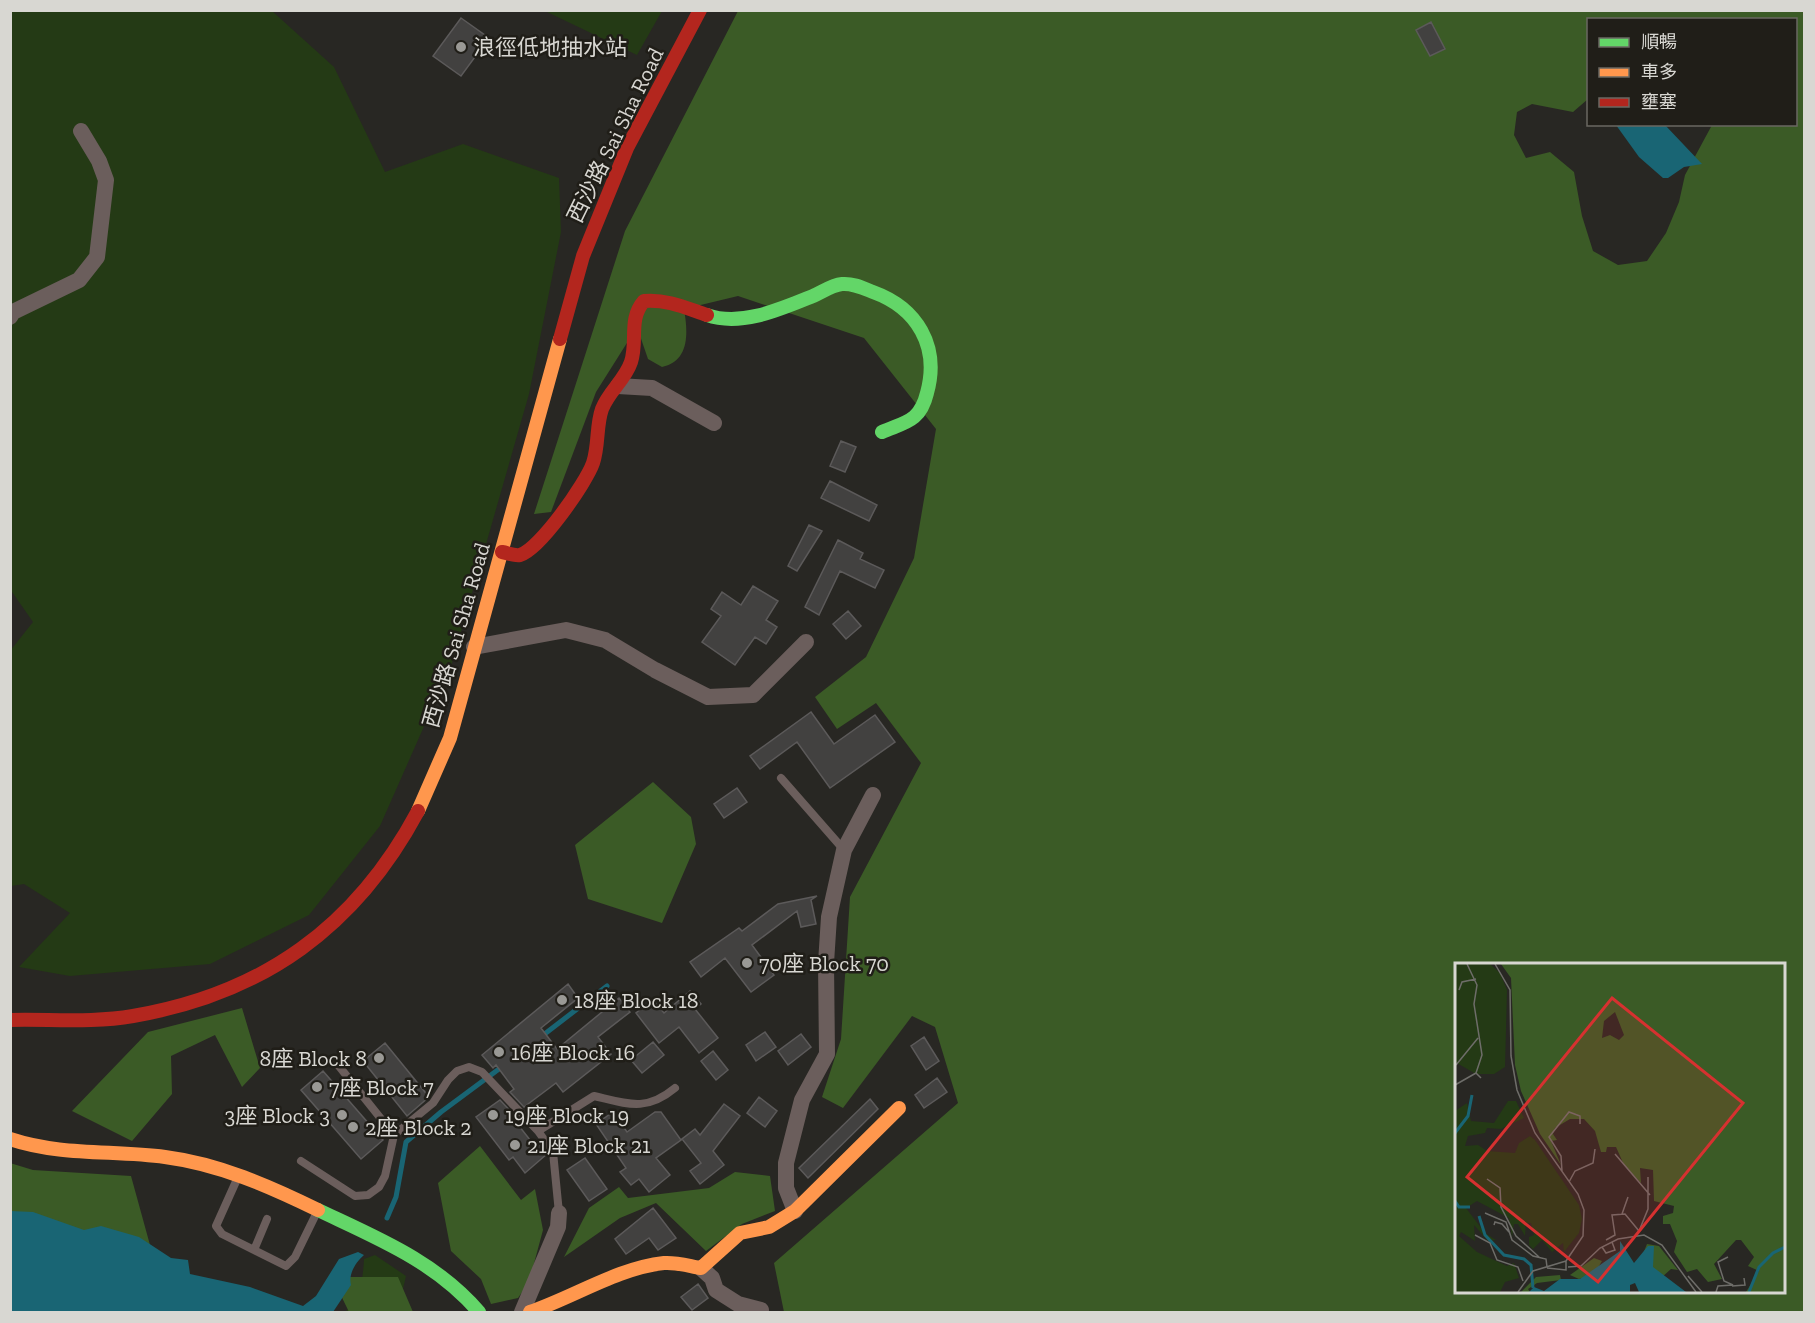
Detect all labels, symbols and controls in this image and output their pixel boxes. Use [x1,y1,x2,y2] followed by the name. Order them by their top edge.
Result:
[1587,18,1797,126] legend
[1641,31,1677,53] text: 順暢
[473,34,627,61] place label: 浪徑低地抽水站
[454,40,468,54] marker: 浪徑低地抽水站
[561,43,670,227] street label: 西沙路 Sai Sha Road
[1641,61,1677,83] text: 車多
[1641,91,1677,113] text: 壅塞
[417,539,496,731] street label: 西沙路 Sai Sha Road
[759,950,889,977] place label: 70座 Block 70
[740,956,754,970] marker: 70座 Block 70
[1455,963,1785,1293] inset map
[574,987,699,1014] place label: 18座 Block 18
[555,993,569,1007] marker: 18座 Block 18
[511,1039,635,1066] place label: 16座 Block 16
[259,1045,367,1072] place label: 8座 Block 8
[492,1045,506,1059] marker: 16座 Block 16
[372,1051,386,1065] marker: 8座 Block 8
[329,1074,434,1101] place label: 7座 Block 7
[310,1080,324,1094] marker: 7座 Block 7
[225,1102,330,1129] place label: 3座 Block 3
[505,1102,629,1129] place label: 19座 Block 19
[335,1108,349,1122] marker: 3座 Block 3
[486,1108,500,1122] marker: 19座 Block 19
[365,1114,472,1141] place label: 2座 Block 2
[346,1120,360,1134] marker: 2座 Block 2
[527,1132,651,1159] place label: 21座 Block 21
[508,1138,522,1152] marker: 21座 Block 21

